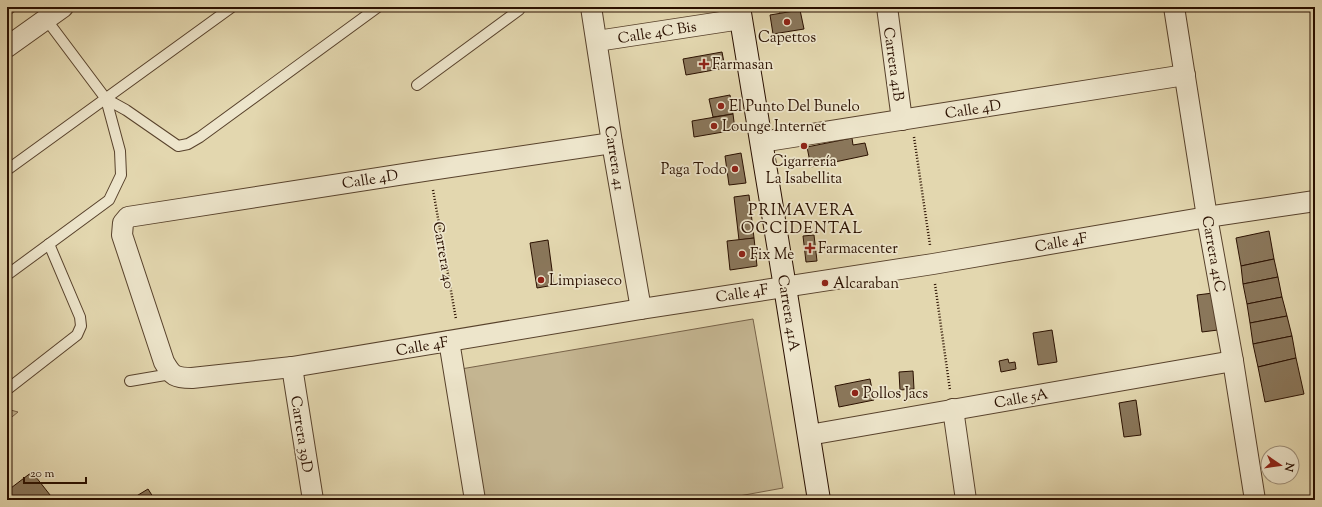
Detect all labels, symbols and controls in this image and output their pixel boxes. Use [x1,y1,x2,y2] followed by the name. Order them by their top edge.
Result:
[616,17,698,50] street label: Calle 4C Bis
[782,17,792,27] marker: Capettos
[877,26,908,103] street label: Carrera 41B
[758,28,816,49] place label: Capettos
[712,55,774,76] place label: Farmasan
[699,59,709,69] marker: Farmasan
[944,96,1003,125] street label: Calle 4D
[729,97,860,118] place label: El Punto Del Bunelo
[716,101,726,111] marker: El Punto Del Bunelo
[722,117,826,138] place label: Lounge Internet
[709,121,719,131] marker: Lounge Internet
[598,124,629,192] street label: Carrera 41
[799,141,809,151] marker: Cigarrería La Isabellita
[766,152,842,190] place label: Cigarrería La Isabellita
[661,160,727,181] place label: Paga Todo
[730,164,740,174] marker: Paga Todo
[341,166,400,195] street label: Calle 4D
[741,200,863,241] district label: PRIMAVERA OCCIDENTAL
[1195,214,1230,294] street label: Carrera 41C
[426,220,459,291] street label: Carrera 40
[1033,228,1090,258] street label: Calle 4F
[818,239,898,260] place label: Farmacenter
[805,243,815,253] marker: Farmacenter
[750,245,794,266] place label: Fix Me
[737,249,747,259] marker: Fix Me
[549,271,622,292] place label: Limpiaseco
[771,273,804,353] street label: Carrera 41A
[833,274,899,295] place label: Alcaraban
[536,275,546,285] marker: Limpiaseco
[820,278,830,288] marker: Alcaraban
[714,280,771,309] street label: Calle 4F
[394,332,451,362] street label: Calle 4F
[863,384,928,405] place label: Pollos Jacs
[993,384,1050,415] street label: Calle 5A
[850,388,860,398] marker: Pollos Jacs
[284,394,317,474] street label: Carrera 39D
[1260,445,1300,485] north arrow
[24,459,86,485] scale bar
[1280,460,1298,473] text: N
[30,465,55,483] text: 20 m

